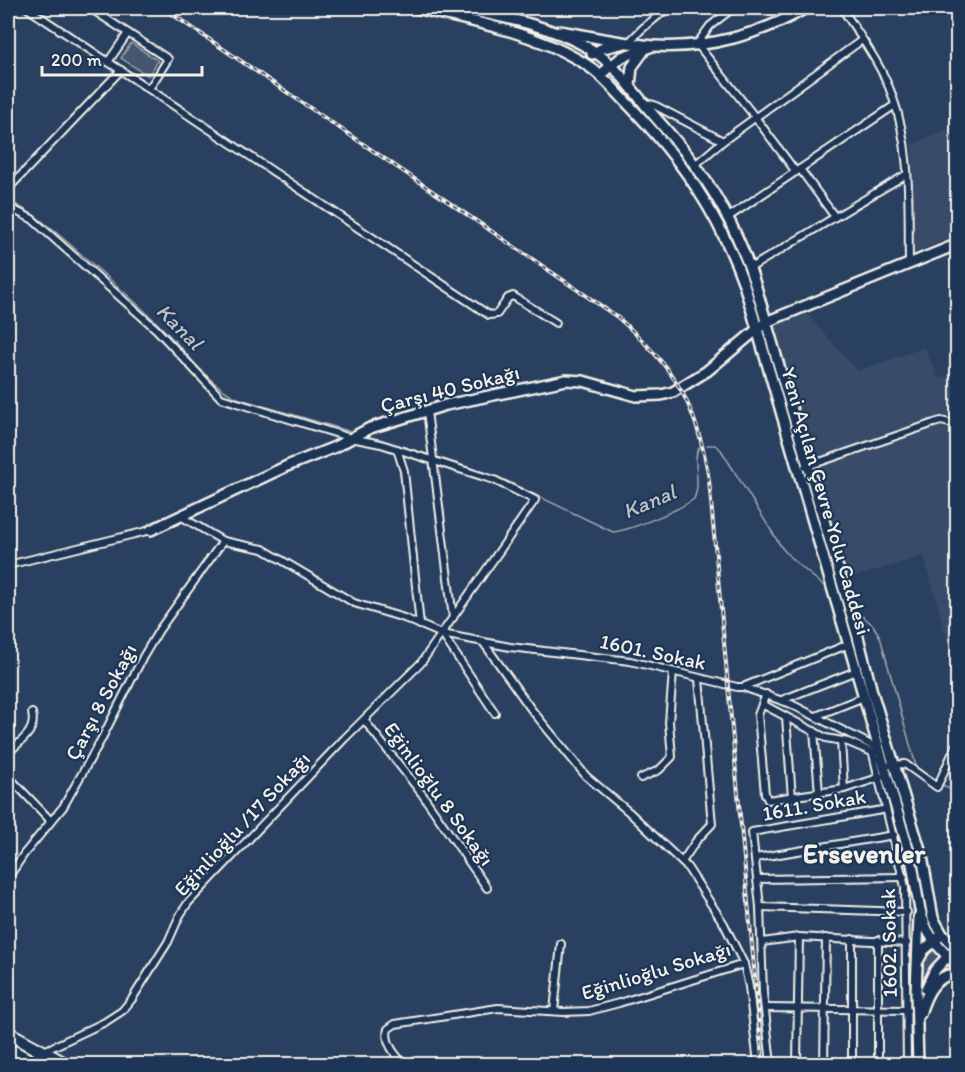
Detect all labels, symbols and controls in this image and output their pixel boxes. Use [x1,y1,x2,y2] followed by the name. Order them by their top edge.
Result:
[42,39,202,77] scale bar
[51,49,102,71] text: 200 m
[151,297,210,357] water label: Kanal
[378,359,522,418] street label: Çarşı 40 Sokağı
[776,364,877,638] street label: Yeni Açılan Çevre Yolu Caddesi
[619,478,681,525] water label: Kanal
[598,628,709,675] street label: 1601. Sokak
[59,639,142,764] street label: Çarşı 8 Sokağı
[379,717,500,870] street label: Eğinlioğlu 8 Sokağı
[168,746,315,901] street label: Eğinlioğlu /17 Sokağı
[760,783,868,826] street label: 1611. Sokak
[803,837,926,870] district label: Ersevenler
[875,888,902,998] street label: 1602. Sokak
[578,936,734,1005] street label: Eğinlioğlu Sokağı

